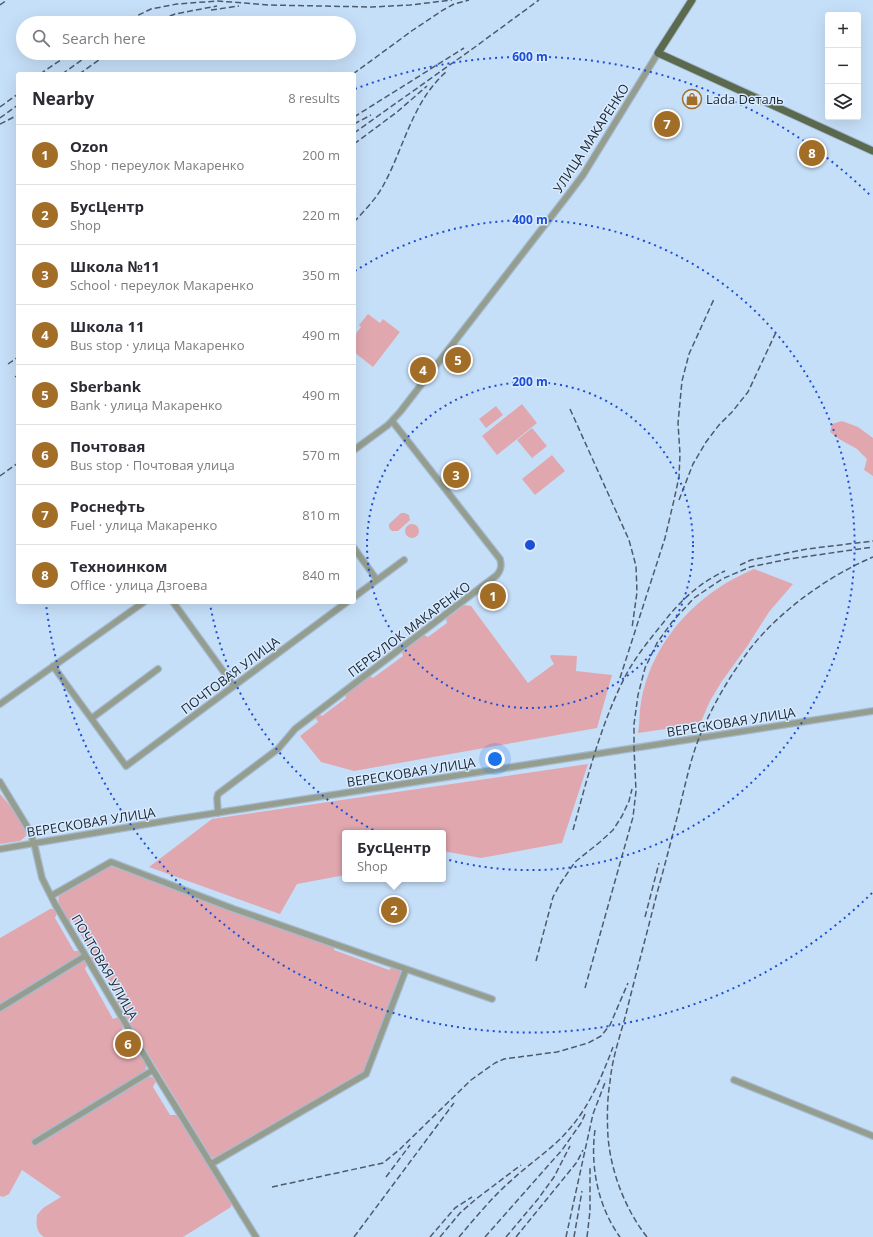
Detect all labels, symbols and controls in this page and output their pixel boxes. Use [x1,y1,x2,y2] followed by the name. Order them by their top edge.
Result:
[825,12,861,120] map controls
[825,12,861,48] button: +
[16,16,356,60] search box
[30,27,52,49] icon: search
[62,28,146,48] text: Search here
[512,48,548,65] text: 600 m
[825,48,861,84] button: −
[549,80,633,196] street label: УЛИЦА МАКАРЕНКО
[825,84,861,120] button: layers
[32,87,94,110] text: Nearby
[681,88,703,110] shop icon: Lada Dеталь
[288,89,340,107] text: 8 results
[706,90,784,108] place label: Lada Dеталь
[654,109,680,139] pin: 7
[70,136,108,156] text: Ozon
[799,138,825,168] pin: 8
[41,146,49,164] text: 1
[302,146,340,164] text: 200 m
[70,156,244,174] text: Shop · переулок Макаренко
[70,196,144,216] text: БусЦентр
[41,206,49,224] text: 2
[302,206,340,224] text: 220 m
[512,211,548,228] text: 400 m
[70,216,101,234] text: Shop
[70,256,160,276] text: Школа №11
[41,266,49,284] text: 3
[302,266,340,284] text: 350 m
[70,276,254,294] text: School · переулок Макаренко
[70,316,145,336] text: Школа 11
[41,326,49,344] text: 4
[302,326,340,344] text: 490 m
[70,336,245,354] text: Bus stop · улица Макаренко
[445,345,471,375] pin: 5
[410,355,436,385] pin: 4
[512,373,548,390] text: 200 m
[70,376,141,396] text: Sberbank
[41,386,49,404] text: 5
[302,386,340,404] text: 490 m
[70,396,222,414] text: Bank · улица Макаренко
[70,436,145,456] text: Почтовая
[41,446,49,464] text: 6
[302,446,340,464] text: 570 m
[70,456,235,474] text: Bus stop · Почтовая улица
[443,460,469,490] pin: 3
[70,496,145,516] text: Роснефть
[41,506,49,524] text: 7
[302,506,340,524] text: 810 m
[70,516,217,534] text: Fuel · улица Макаренко
[523,538,537,552] centre of rings
[70,556,167,576] text: Техноинком
[41,566,49,584] text: 8
[302,566,340,584] text: 840 m
[70,576,207,594] text: Office · улица Дзгоева
[344,577,474,681] street label: ПЕРЕУЛОК МАКАРЕНКО
[480,581,506,611] pin: 1
[177,632,284,718] street label: ПОЧТОВАЯ УЛИЦА
[665,703,797,741] street label: ВЕРЕСКОВАЯ УЛИЦА
[485,749,505,769] your location
[345,753,477,791] street label: ВЕРЕСКОВАЯ УЛИЦА
[25,803,157,841] street label: ВЕРЕСКОВАЯ УЛИЦА
[342,830,446,882] popup
[357,837,431,857] text: БусЦентр
[357,857,388,875] text: Shop
[381,895,407,925] pin: 2
[67,911,143,1024] street label: ПОЧТОВАЯ УЛИЦА
[115,1029,141,1059] pin: 6

